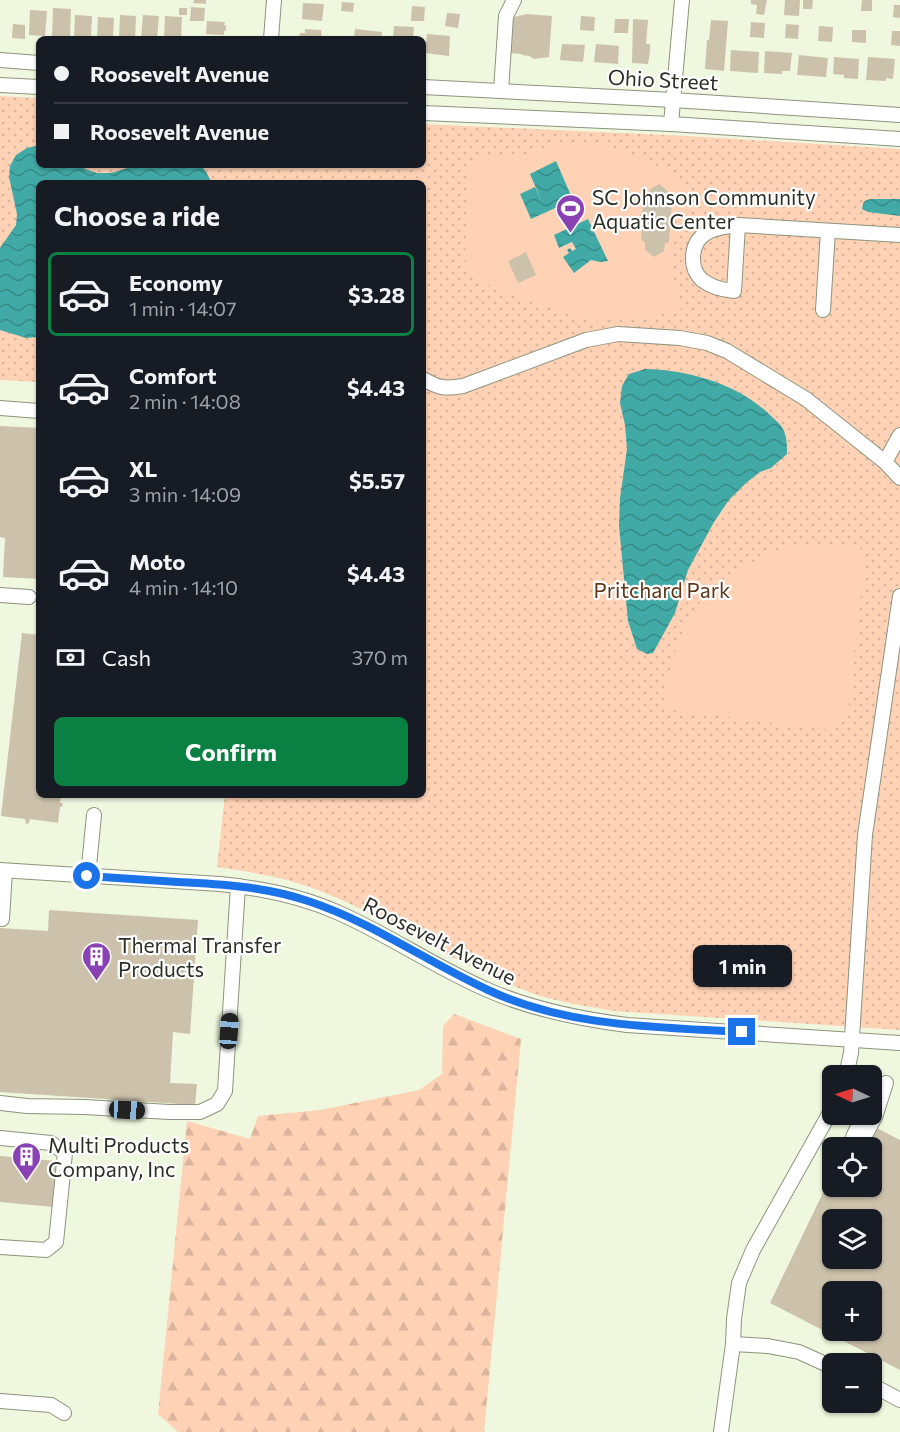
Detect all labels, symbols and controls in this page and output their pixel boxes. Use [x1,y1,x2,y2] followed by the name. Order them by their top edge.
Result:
[90,60,269,87] text: Roosevelt Avenue
[607,64,719,94] street label: Ohio Street
[90,118,269,145] text: Roosevelt Avenue
[592,184,816,233] place label: SC Johnson Community Aquatic Center
[555,192,587,234] sports icon: SC Johnson Community Aquatic Center
[54,199,220,232] text: Choose a ride
[57,267,111,321] icon: car
[129,269,223,296] text: Economy
[348,281,405,308] text: $3.28
[129,296,237,320] text: 1 min · 14:07
[57,360,111,414] icon: car
[129,362,217,389] text: Comfort
[347,374,405,401] text: $4.43
[129,389,241,413] text: 2 min · 14:08
[57,453,111,507] icon: car
[129,455,157,482] text: XL
[349,467,405,494] text: $5.57
[129,482,241,506] text: 3 min · 14:09
[57,546,111,600] icon: car
[129,548,185,575] text: Moto
[347,560,405,587] text: $4.43
[129,575,238,599] text: 4 min · 14:10
[594,577,730,602] park label: Pritchard Park
[54,641,87,674] icon: cash
[102,644,151,671] text: Cash
[352,645,408,669] text: 370 m
[54,717,408,786] button: Confirm
[73,862,100,889] route start
[359,891,521,989] street label: Roosevelt Avenue
[118,932,281,981] place label: Thermal Transfer Products
[81,940,113,982] building icon: Thermal Transfer Products
[692,945,792,987] callout: 1 min
[719,954,766,978] text: 1 min
[219,1012,239,1050] car
[728,1018,755,1045] route end
[822,1065,882,1125] north arrow
[822,1065,882,1413] map controls
[109,1100,145,1120] car
[48,1132,189,1181] place label: Multi Products Company, Inc
[822,1137,882,1197] button: locate
[11,1140,43,1182] building icon: Multi Products Company, Inc
[822,1209,882,1269] button: layers
[822,1281,882,1341] button: +
[822,1353,882,1413] button: −

